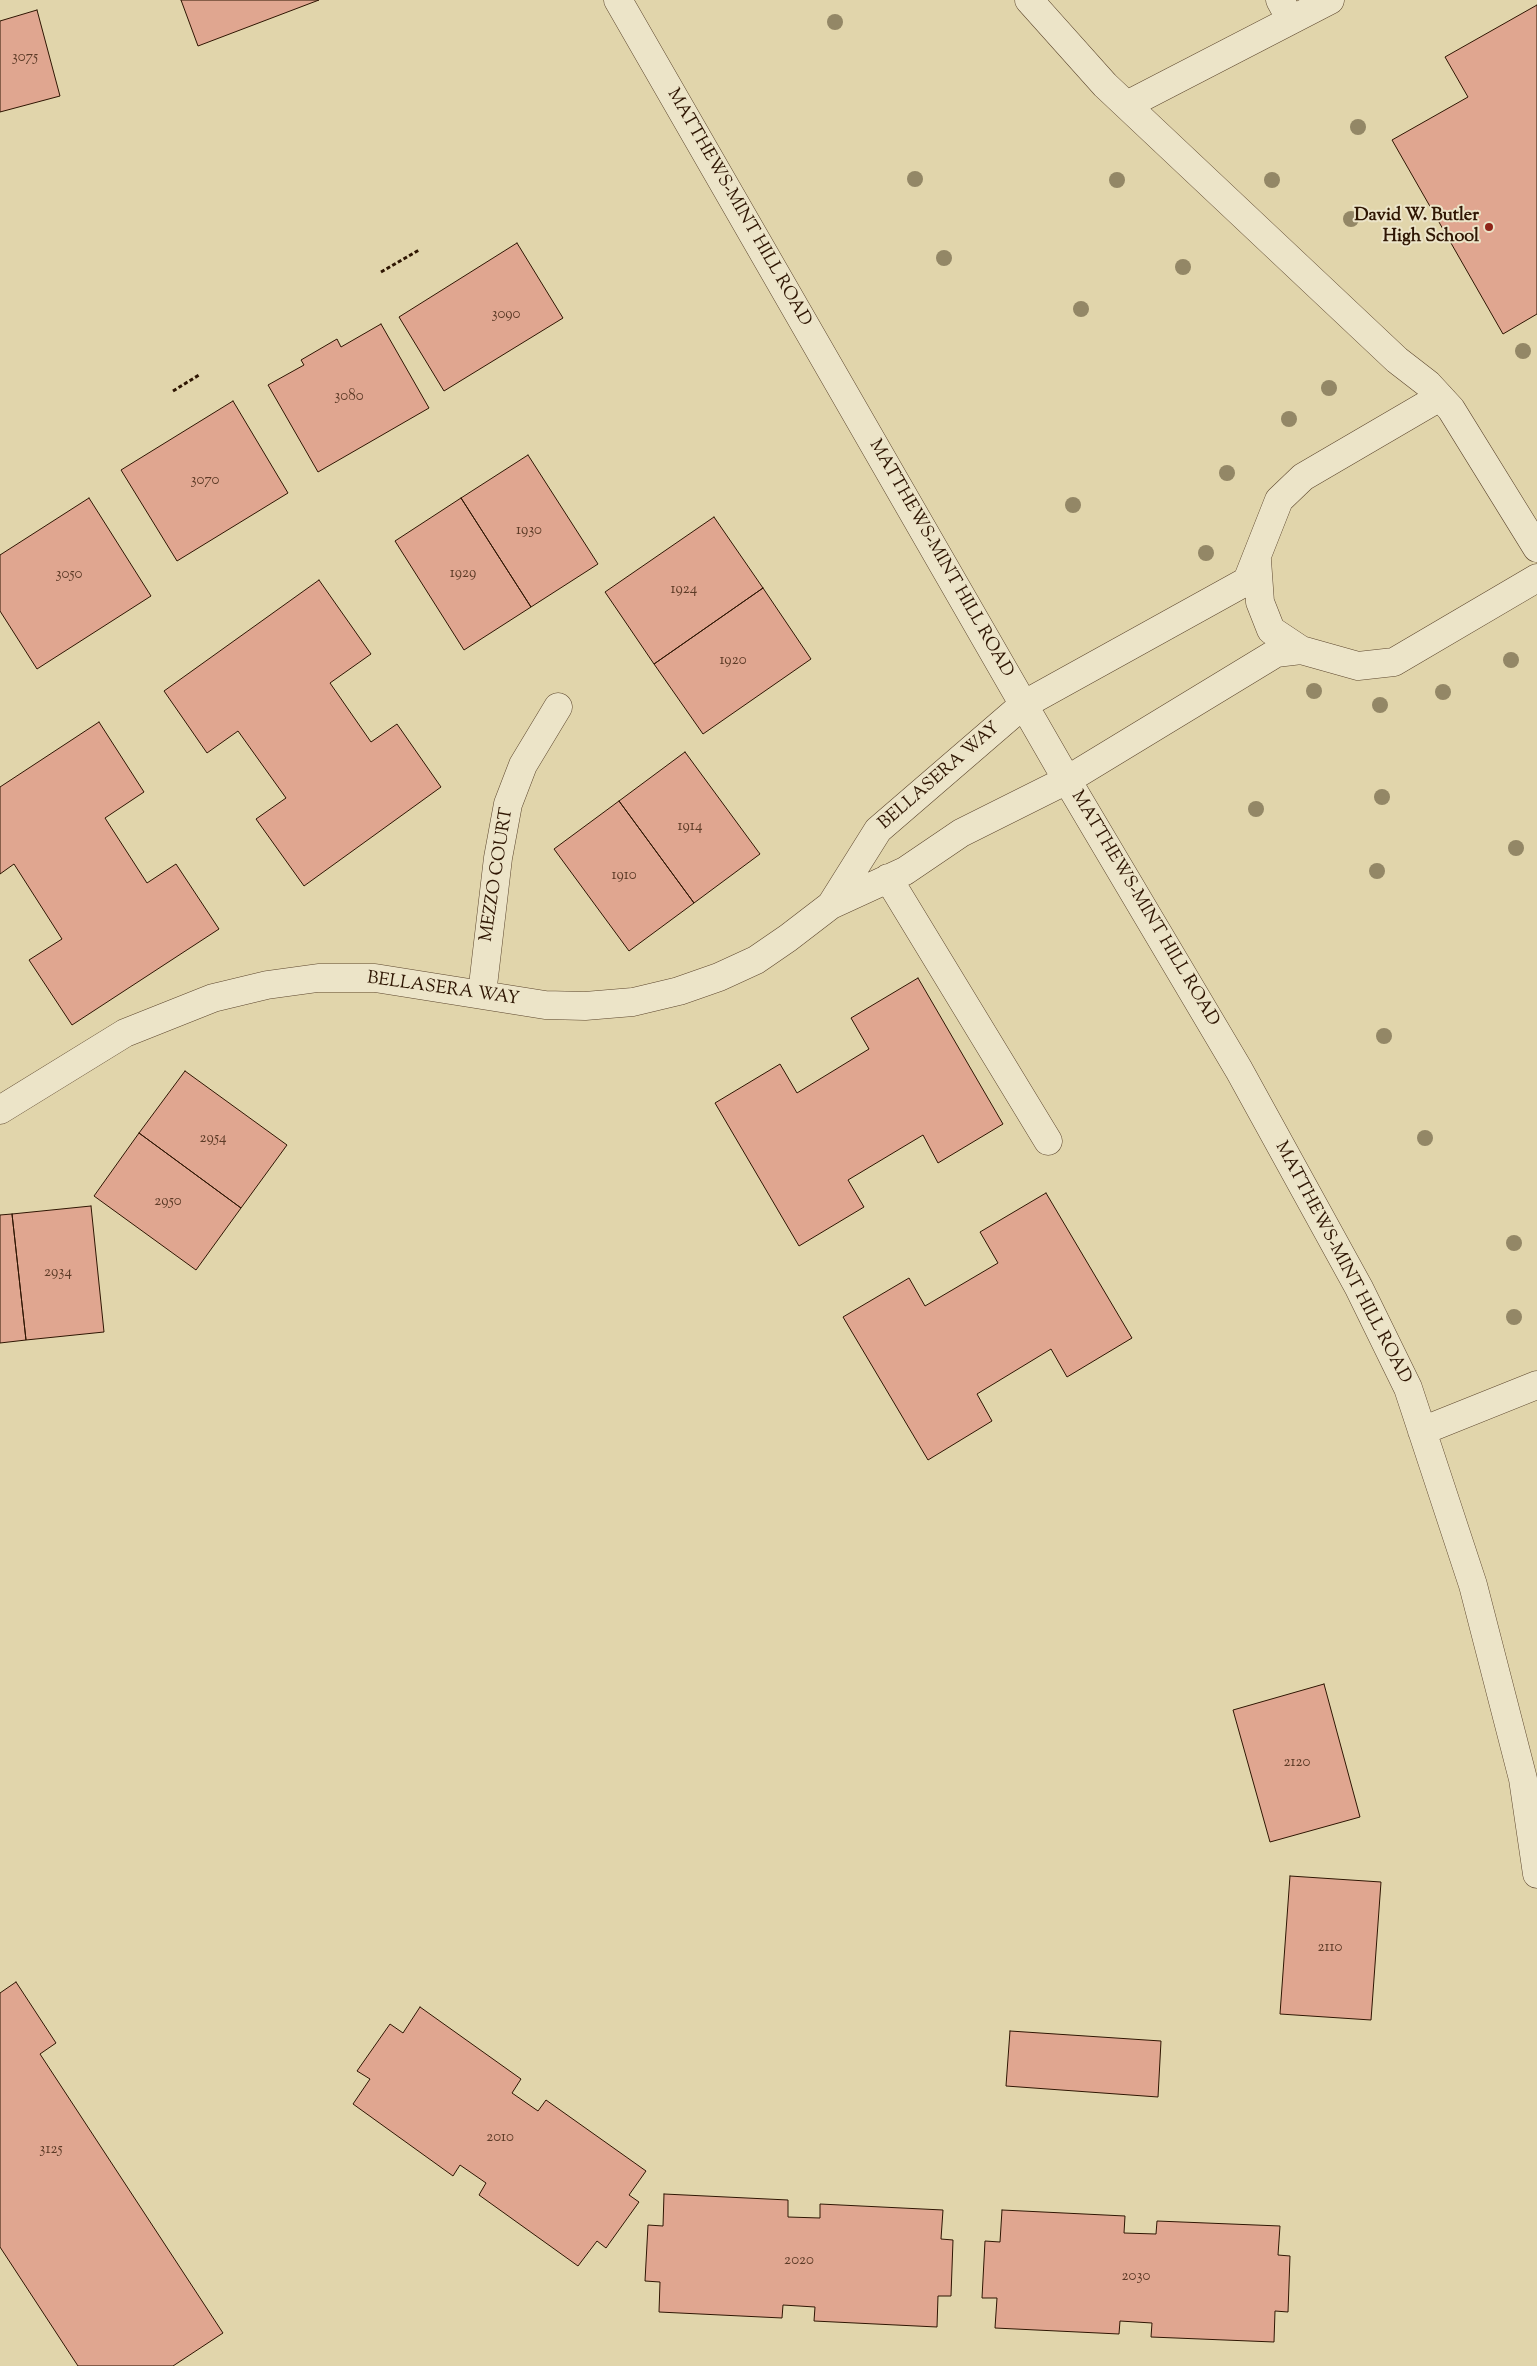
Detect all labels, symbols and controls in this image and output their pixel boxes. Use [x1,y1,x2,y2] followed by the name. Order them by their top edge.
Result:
[12,49,38,67] house number: 3075
[661,85,815,331] street label: MATTHEWS-MINT HILL ROAD
[1354,206,1479,248] place label: David W. Butler High School
[1483,221,1495,233] marker: David W. Butler High School
[491,306,521,324] house number: 3090
[334,388,364,406] house number: 3080
[863,436,1017,682] street label: MATTHEWS-MINT HILL ROAD
[190,472,220,490] house number: 3070
[516,522,542,540] house number: 1930
[450,565,476,583] house number: 1929
[56,566,82,584] house number: 3050
[671,581,697,599] house number: 1924
[719,652,747,670] house number: 1920
[875,719,1005,835] street label: BELLASERA WAY
[1065,787,1223,1031] street label: MATTHEWS-MINT HILL ROAD
[477,806,519,944] street label: MEZZO COURT
[678,818,702,836] house number: 1914
[611,867,637,885] house number: 1910
[366,969,520,1011] street label: BELLASERA WAY
[199,1130,227,1148] house number: 2954
[1269,1138,1415,1388] street label: MATTHEWS-MINT HILL ROAD
[154,1193,182,1211] house number: 2950
[44,1264,72,1282] house number: 2934
[1283,1754,1311,1772] house number: 2120
[1317,1939,1343,1957] house number: 2110
[486,2129,514,2147] house number: 2010
[39,2141,63,2159] house number: 3125
[784,2252,814,2270] house number: 2020
[1122,2268,1150,2286] house number: 2030

